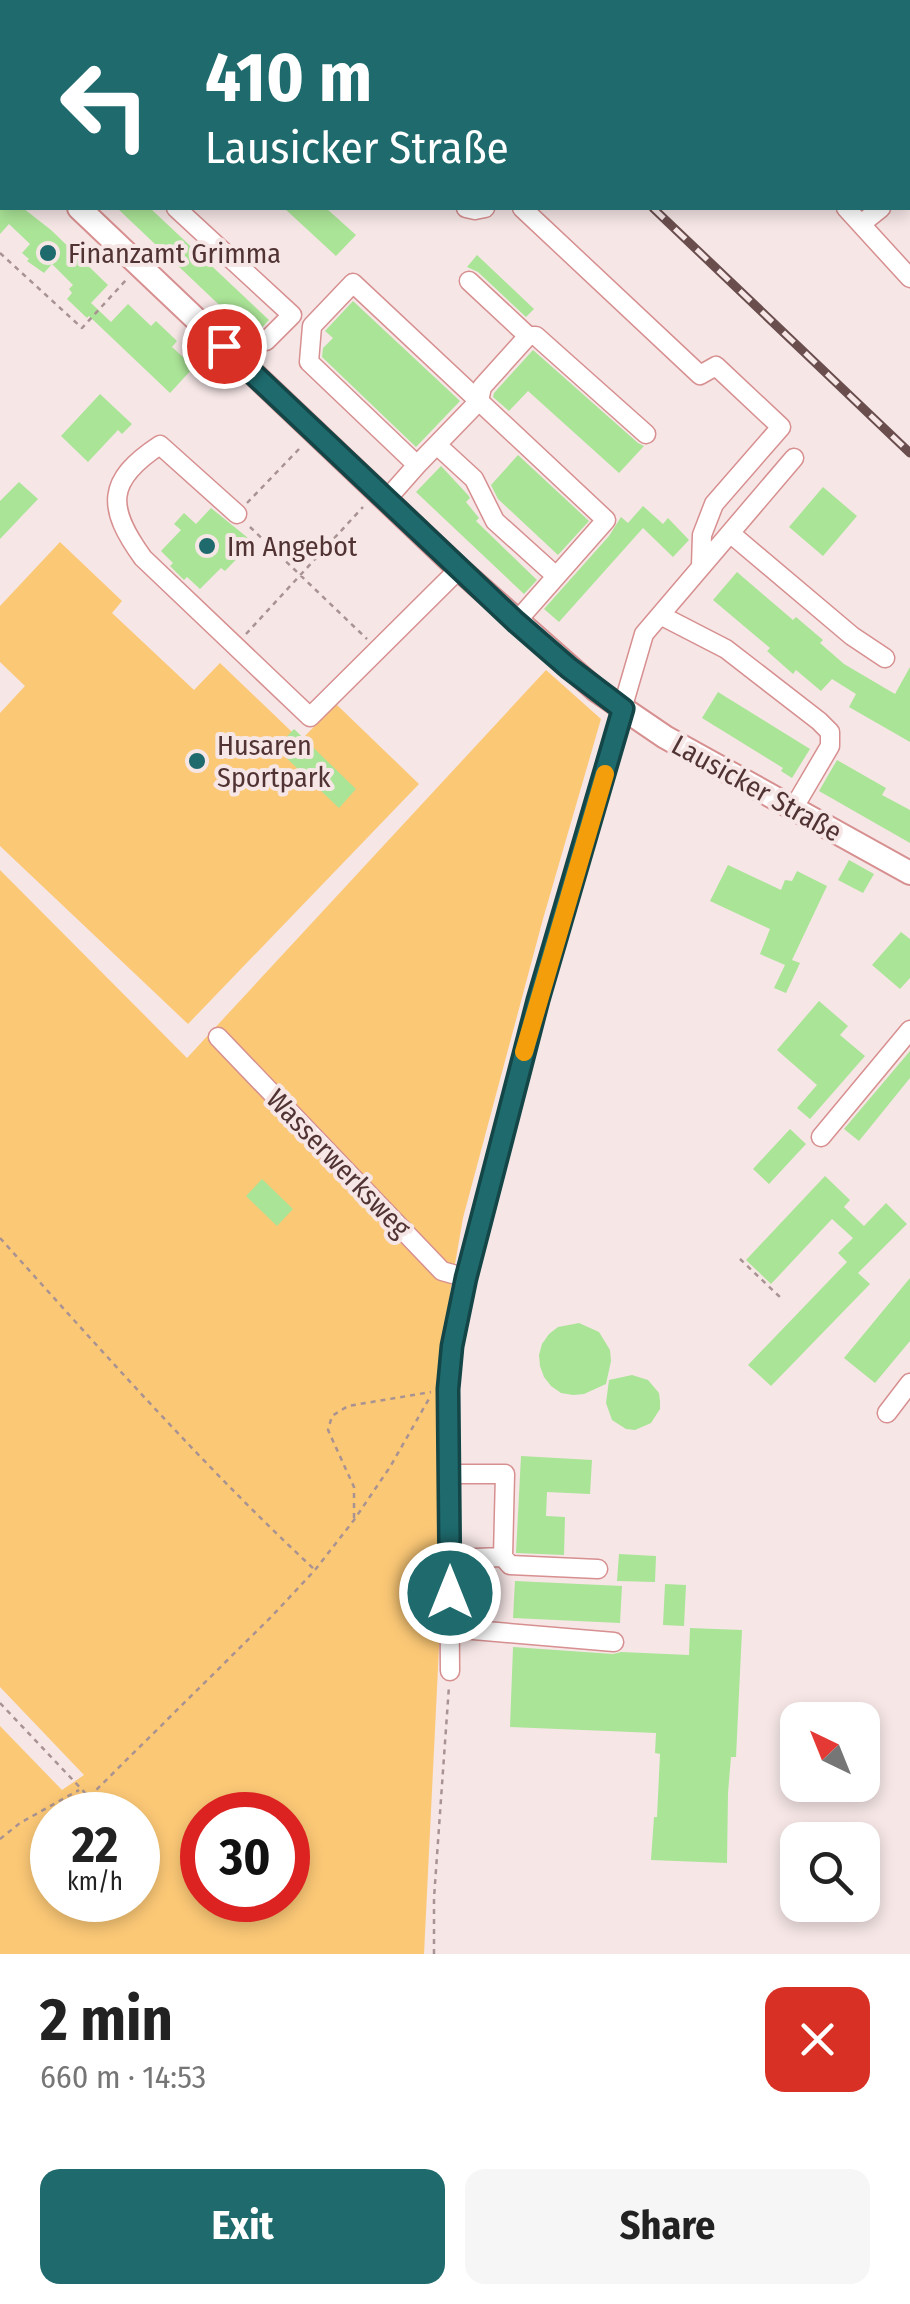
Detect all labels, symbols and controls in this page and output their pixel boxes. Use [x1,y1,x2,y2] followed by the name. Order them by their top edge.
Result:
[205,36,372,120] text: 410 m
[40,40,170,170] icon: left
[205,121,509,175] text: Lausicker Straße
[68,237,281,270] place label: Finanzamt Grimma
[37,242,59,264] marker: Finanzamt Grimma
[182,304,267,389] pin
[197,319,252,374] icon: arrive
[227,530,358,563] place label: Im Angebot
[196,535,218,557] marker: Im Angebot
[666,728,847,849] street label: Lausicker Straße
[217,729,332,794] place label: Husaren Sportpark
[186,750,208,772] marker: Husaren Sportpark
[260,1083,418,1245] street label: Wasserwerksweg
[398,1541,502,1645] position arrow
[780,1702,880,1802] north arrow
[780,1702,880,1922] map controls
[180,1792,310,1922] speed limit sign: 30
[72,1815,118,1875] text: 22
[780,1822,880,1922] button: search
[67,1867,123,1897] text: km/h
[40,1984,173,2056] text: 2 min
[765,1987,870,2092] button: close
[40,2058,206,2096] text: 660 m · 14:53
[40,2169,445,2284] button: Exit
[465,2169,870,2284] button: Share

